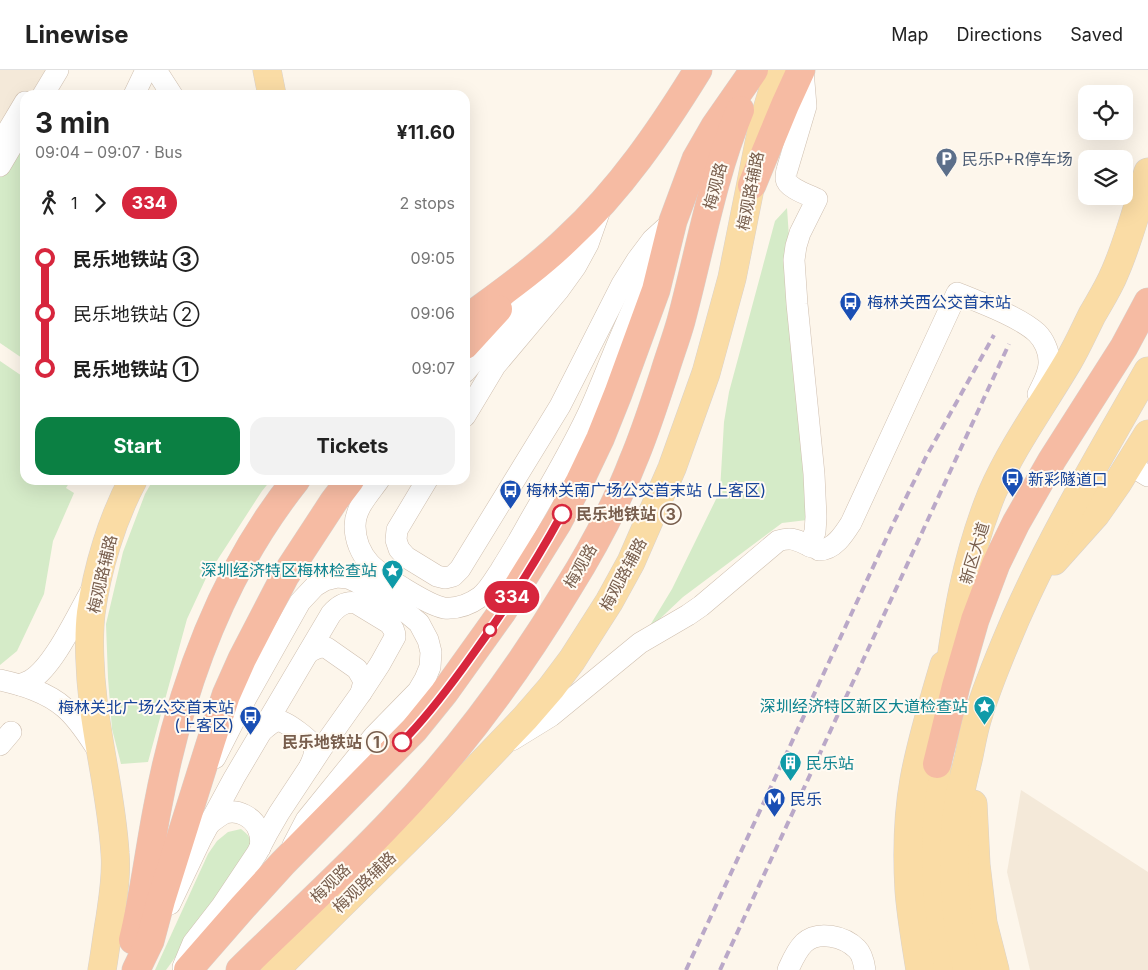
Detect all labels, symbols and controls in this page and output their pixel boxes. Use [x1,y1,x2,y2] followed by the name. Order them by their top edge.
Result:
[25,20,129,49] text: Linewise
[891,24,929,45] text: Map
[957,24,1042,45] text: Directions
[1070,24,1123,45] text: Saved
[1078,85,1133,205] map controls
[1078,85,1133,140] button: locate
[35,106,110,140] text: 3 min
[397,121,455,144] text: ¥11.60
[35,142,183,162] text: 09:04 – 09:07 · Bus
[934,147,958,178] parking icon: 民乐P+R停车场
[962,149,1072,169] place label: 民乐P+R停车场
[733,150,767,232] street label: 梅观路辅路
[1078,150,1133,205] button: layers
[699,160,731,212] street label: 梅观路
[35,189,63,217] icon: walk
[86,189,114,217] icon: forward
[132,192,167,213] text: 334
[71,193,78,213] text: 1
[399,193,455,213] text: 2 stops
[73,248,199,271] text: 民乐地铁站 ③
[411,248,455,268] text: 09:05
[839,290,863,321] bus stop icon: 梅林关西公交首末站
[867,292,1011,312] place label: 梅林关西公交首末站
[73,303,200,326] text: 民乐地铁站 ②
[410,303,455,323] text: 09:06
[73,358,199,381] text: 民乐地铁站 ①
[412,358,455,378] text: 09:07
[35,417,240,475] button: Start
[250,417,455,475] button: Tickets
[1000,467,1024,498] bus stop icon: 新彩隧道口
[1028,469,1108,489] place label: 新彩隧道口
[498,478,522,509] bus stop icon: 梅林关南广场公交首末站 (上客区)
[526,480,766,500] place label: 梅林关南广场公交首末站 (上客区)
[576,503,683,525] place label: 民乐地铁站 ③
[552,504,572,524] marker: 民乐地铁站 ③
[955,519,993,587] street label: 新区大道
[83,533,121,615] street label: 梅观路辅路
[595,534,651,614] street label: 梅观路辅路
[559,540,601,592] street label: 梅观路
[381,558,405,589] place icon: 深圳经济特区梅林检查站
[201,560,377,580] place label: 深圳经济特区梅林检查站
[483,581,541,613] line badge: 334
[494,586,530,607] text: 334
[483,623,497,637] unlabelled marker
[972,694,996,725] place icon: 深圳经济特区新区大道检查站
[760,696,968,716] place label: 深圳经济特区新区大道检查站
[58,697,234,735] place label: 梅林关北广场公交首末站 (上客区)
[238,704,262,735] bus stop icon: 梅林关北广场公交首末站 (上客区)
[282,731,389,753] place label: 民乐地铁站 ①
[392,732,412,752] marker: 民乐地铁站 ①
[778,751,802,782] building icon: 民乐站
[806,753,854,773] place label: 民乐站
[762,787,786,818] metro station icon: 民乐
[790,789,822,809] place label: 民乐
[329,847,399,917] street label: 梅观路辅路
[306,859,354,907] street label: 梅观路

